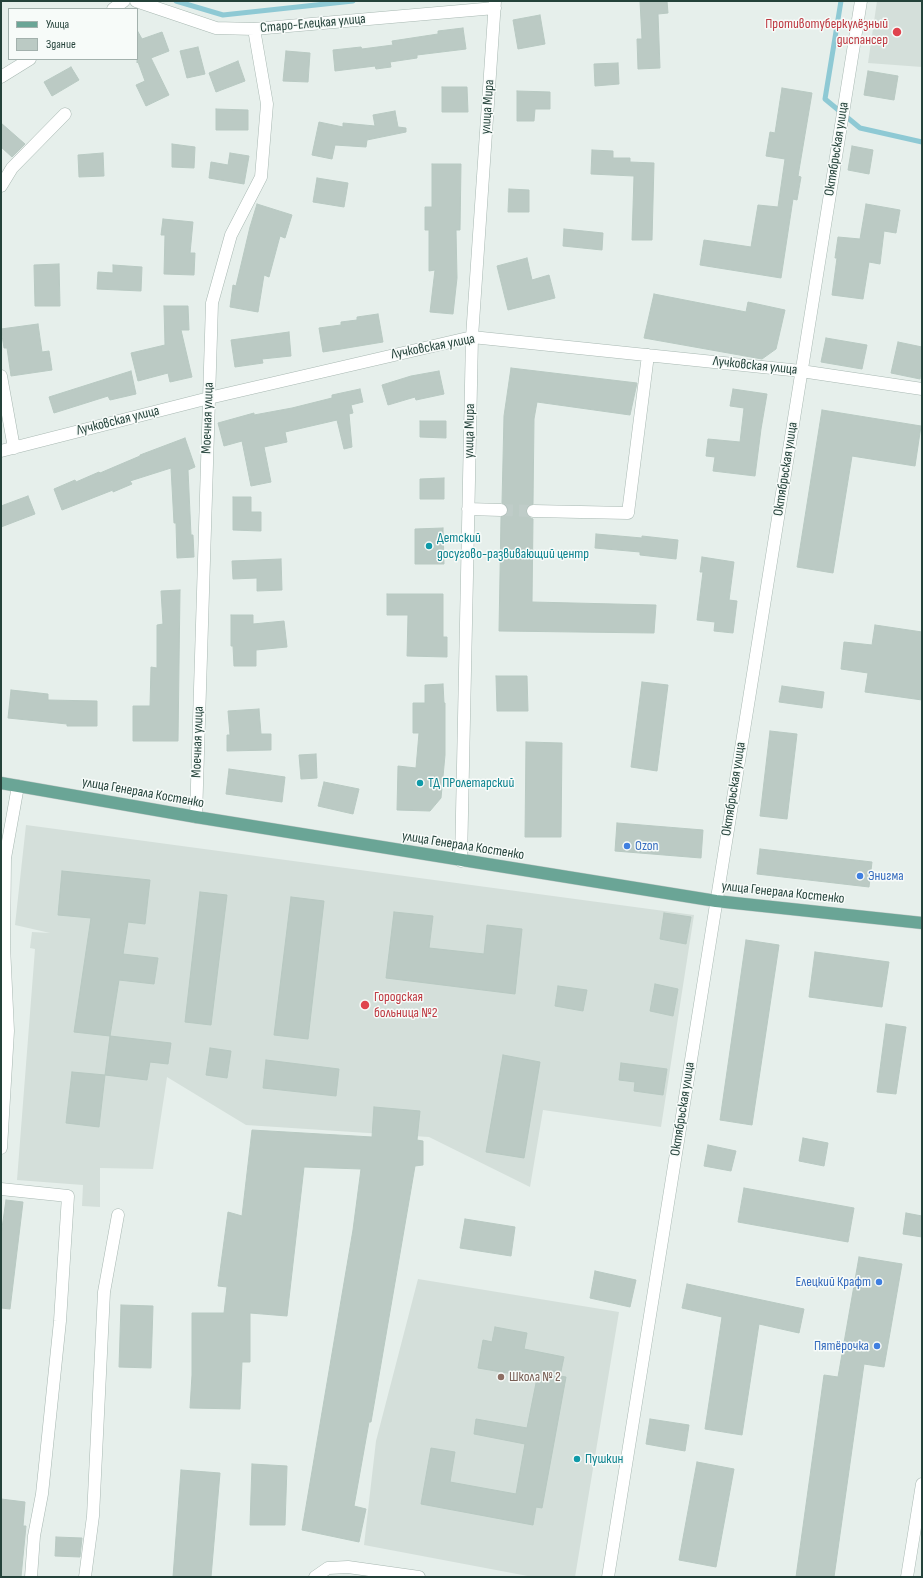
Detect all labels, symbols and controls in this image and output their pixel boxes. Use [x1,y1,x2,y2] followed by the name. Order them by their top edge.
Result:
[8,8,138,60] legend
[260,11,366,37] street label: Старо-Елецкая улица
[765,16,888,48] place label: Противотуберкулёзный диспансер
[46,17,69,32] text: Улица
[891,26,903,38] marker: Противотуберкулёзный диспансер
[46,37,76,52] text: Здание
[478,79,498,135] street label: улица Мира
[821,101,853,197] street label: Октябрьская улица
[390,331,476,363] street label: Лучковская улица
[712,353,798,379] street label: Лучковская улица
[198,382,218,454] street label: Моечная улица
[75,403,161,439] street label: Лучковская улица
[461,403,479,459] street label: улица Мира
[770,421,802,517] street label: Октябрьская улица
[437,530,589,562] place label: Детский досугово-развивающий центр
[424,541,434,551] marker: Детский досугово-развивающий центр
[188,706,208,778] street label: Моечная улица
[718,741,750,837] street label: Октябрьская улица
[81,774,205,812] street label: улица Генерала Костенко
[428,775,514,791] place label: ТД ПРолетарский
[415,778,425,788] marker: ТД ПРолетарский
[401,828,525,864] street label: улица Генерала Костенко
[635,838,659,854] place label: Ozon
[622,841,632,851] marker: Ozon
[868,868,904,884] place label: Энигма
[855,871,865,881] marker: Энигма
[721,878,845,908] street label: улица Генерала Костенко
[374,989,437,1022] place label: Городская больница №2
[359,999,371,1011] marker: Городская больница №2
[667,1061,699,1157] street label: Октябрьская улица
[796,1274,871,1290] place label: Елецкий Крафт
[874,1277,884,1287] marker: Елецкий Крафт
[814,1338,869,1354] place label: Пятёрочка
[872,1341,882,1351] marker: Пятёрочка
[509,1369,561,1385] place label: Школа № 2
[496,1372,506,1382] marker: Школа № 2
[585,1451,623,1467] place label: Пушкин
[572,1454,582,1464] marker: Пушкин

